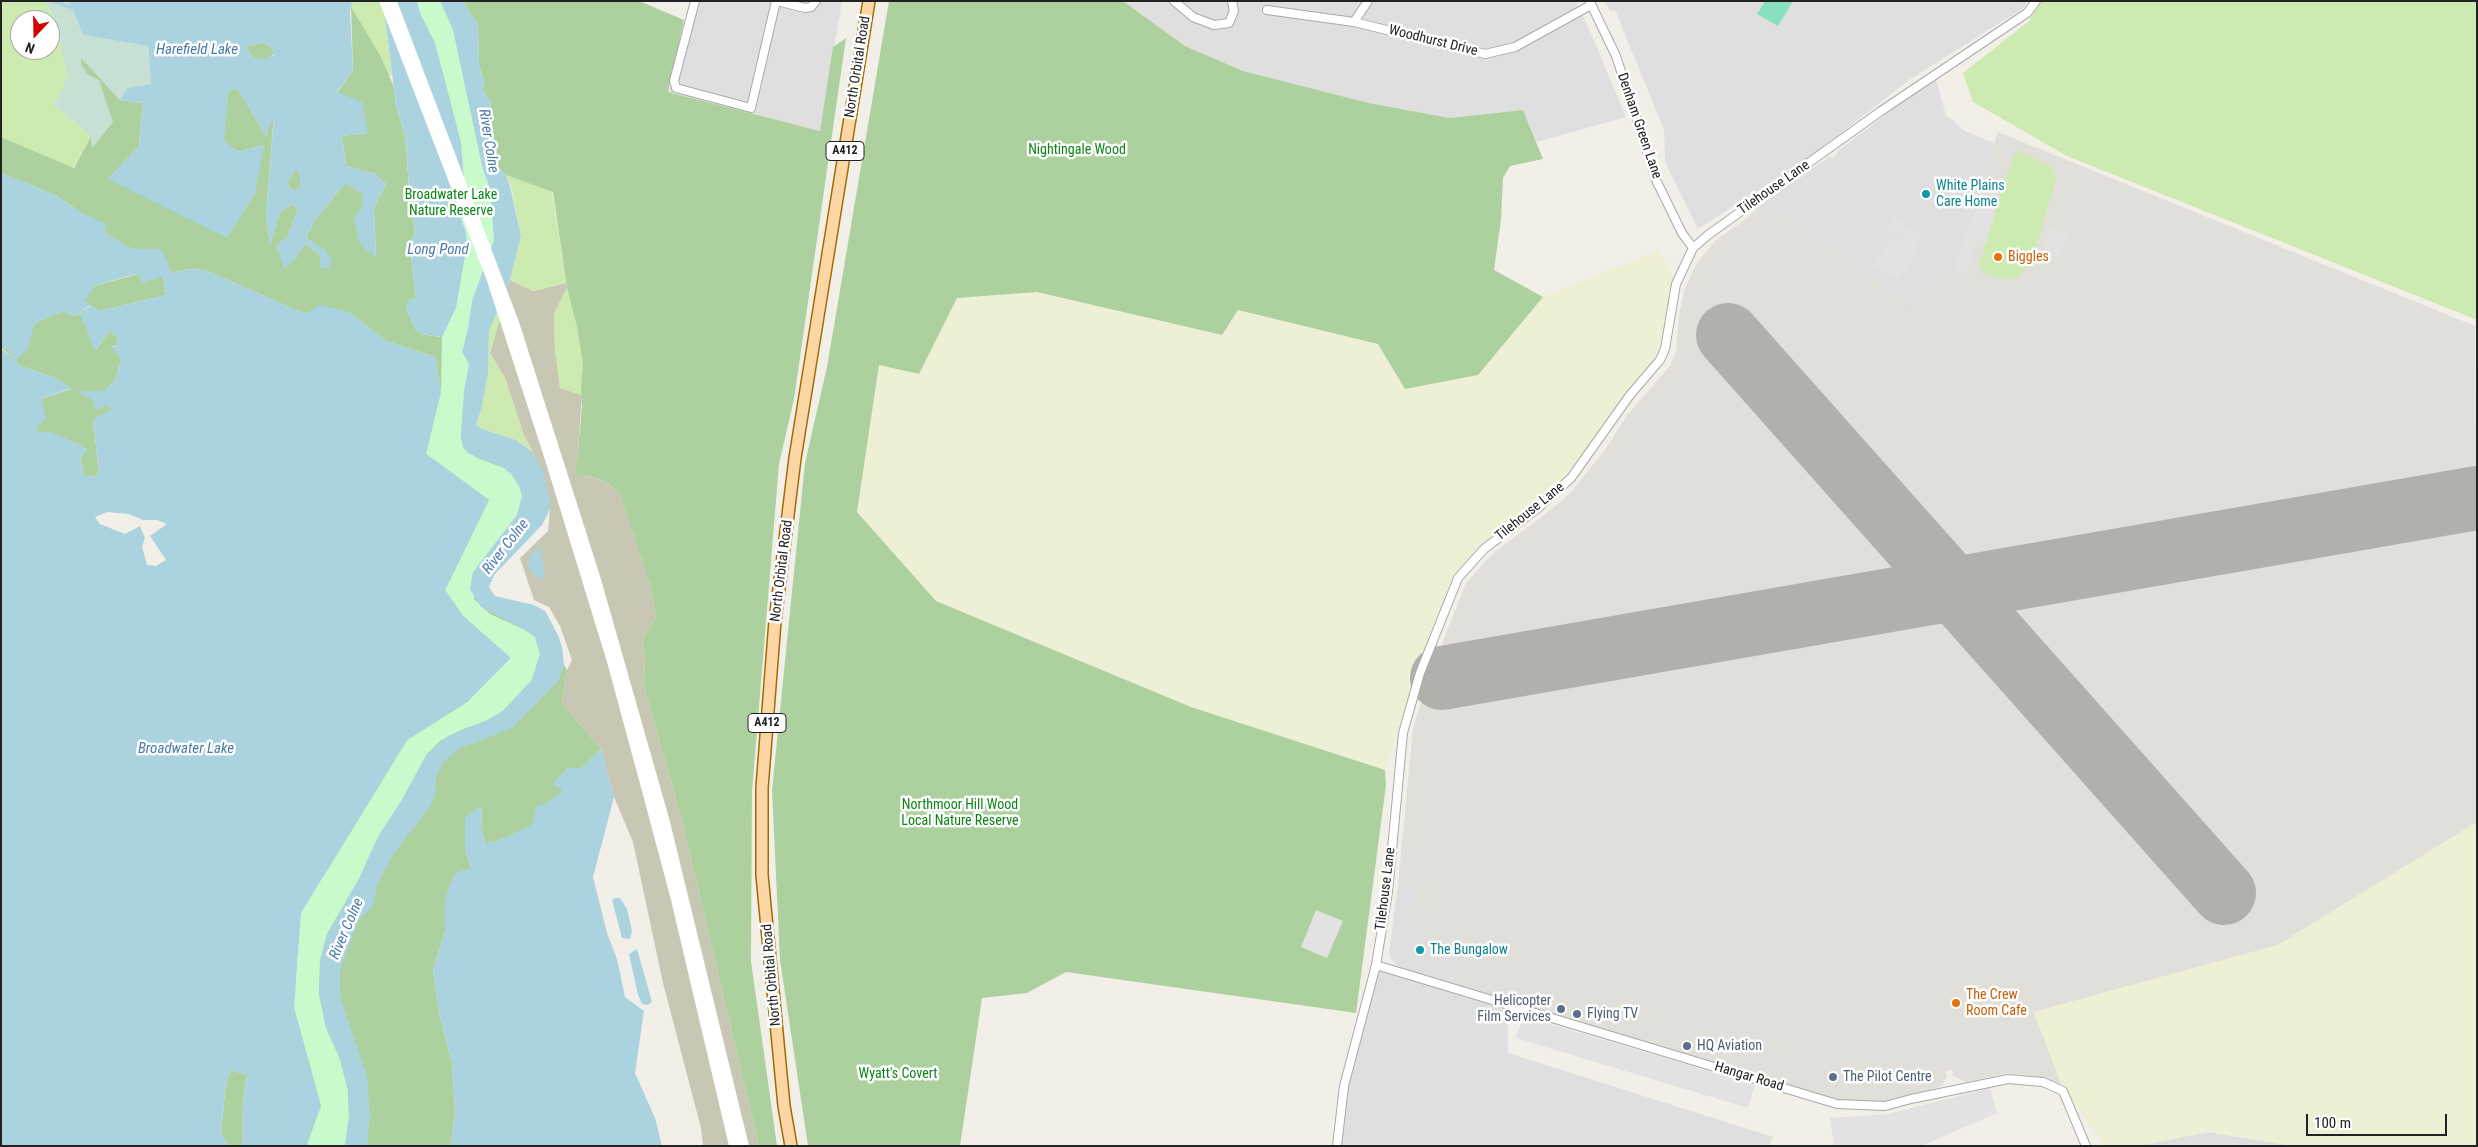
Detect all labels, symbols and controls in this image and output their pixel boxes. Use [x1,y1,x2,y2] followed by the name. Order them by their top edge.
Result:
[10,10,60,60] north arrow
[842,15,874,119] street label: North Orbital Road
[1387,22,1479,60] street label: Woodhurst Drive
[23,39,37,57] text: N
[156,41,238,59] water label: Harefield Lake
[1613,71,1665,181] street label: Denham Green Lane
[474,108,502,174] water label: River Colne
[826,142,864,160] road number: A412
[1028,142,1126,158] park label: Nightingale Wood
[1735,157,1813,219] street label: Tilehouse Lane
[1936,178,2005,210] place label: White Plains Care Home
[405,187,497,220] park label: Broadwater Lake Nature Reserve
[1920,188,1932,200] marker: White Plains Care Home
[407,241,469,259] water label: Long Pond
[2008,249,2049,265] place label: Biggles
[1992,251,2004,263] marker: Biggles
[1492,479,1568,545] street label: Tilehouse Lane
[479,516,533,578] water label: River Colne
[767,519,797,623] street label: North Orbital Road
[748,714,786,732] road number: A412
[138,740,234,758] water label: Broadwater Lake
[901,797,1019,830] park label: Northmoor Hill Wood Local Nature Reserve
[1373,846,1399,932] street label: Tilehouse Lane
[326,896,368,962] water label: River Colne
[759,923,785,1027] street label: North Orbital Road
[1430,942,1508,958] place label: The Bungalow
[1414,944,1426,956] marker: The Bungalow
[1966,987,2027,1020] place label: The Crew Room Cafe
[1477,993,1551,1026] place label: Helicopter Film Services
[1950,997,1962,1009] marker: The Crew Room Cafe
[1555,1003,1567,1015] marker: Helicopter Film Services
[1587,1006,1638,1022] place label: Flying TV
[1571,1008,1583,1020] marker: Flying TV
[1697,1038,1762,1054] place label: HQ Aviation
[1681,1040,1693,1052] marker: HQ Aviation
[1712,1059,1786,1095] street label: Hangar Road
[859,1066,937,1082] park label: Wyatt's Covert
[1843,1069,1932,1085] place label: The Pilot Centre
[1827,1071,1839,1083] marker: The Pilot Centre
[2308,1104,2449,1136] scale bar
[2314,1114,2351,1132] text: 100 m

